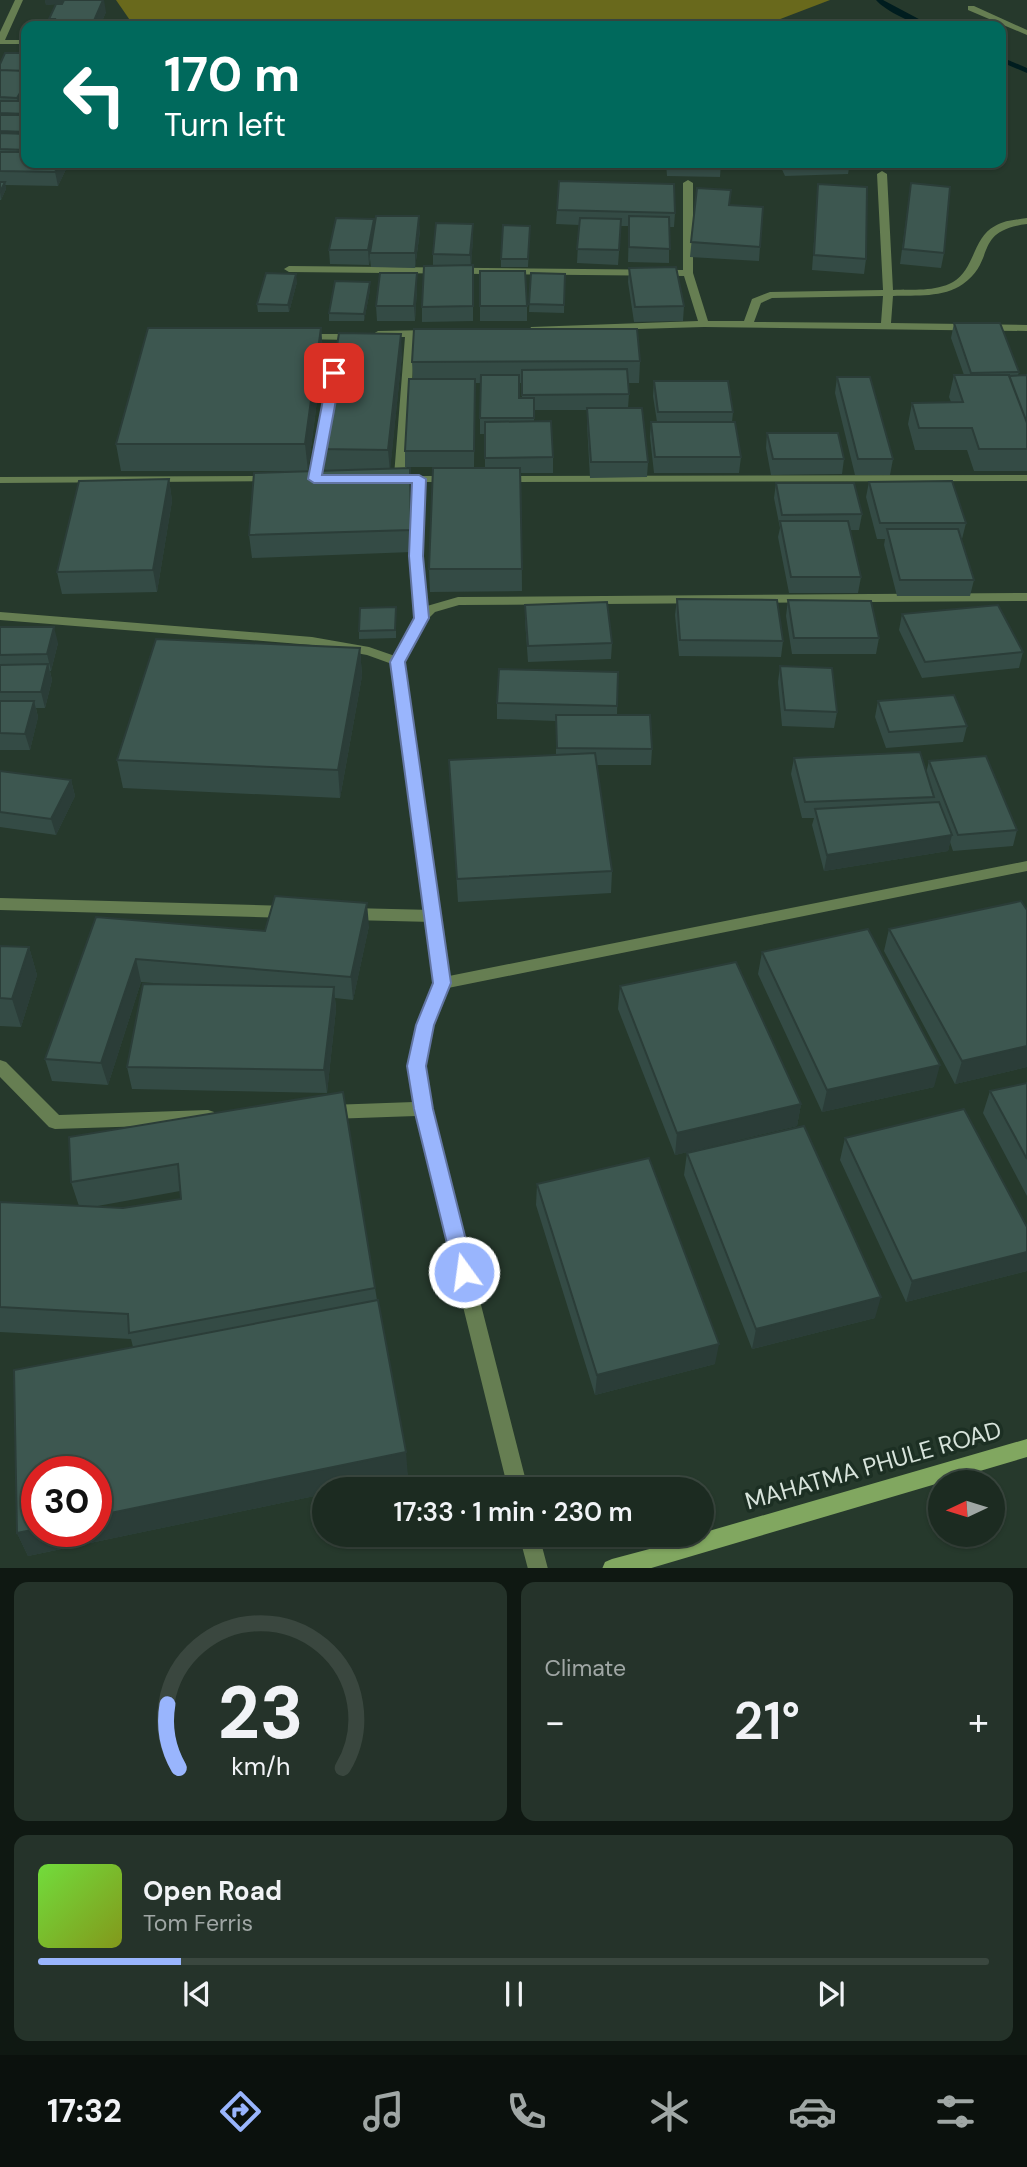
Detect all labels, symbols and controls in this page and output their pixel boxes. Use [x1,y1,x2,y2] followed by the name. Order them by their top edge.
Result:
[164,42,300,106] text: 170 m
[49,49,140,140] icon: left
[164,104,286,146] text: Turn left
[304,343,364,403] pin
[315,354,353,392] icon: arrive
[427,1235,501,1309] position arrow
[741,1414,1005,1516] street label: MAHATMA PHULE ROAD
[21,1456,112,1547] speed limit sign: 30
[928,1470,1004,1547] north arrow
[928,1470,1005,1547] map controls
[393,1495,633,1529] text: 17:33 · 1 min · 230 m
[545,1653,626,1683] text: Climate
[217,1666,303,1761] text: 23
[733,1687,800,1755] text: 21°
[545,1697,565,1747] text: −
[968,1697,989,1747] text: +
[231,1749,290,1782] text: km/h
[143,1874,282,1908] text: Open Road
[143,1908,253,1938] text: Tom Ferris
[178,1975,216,2013] icon: previous
[495,1975,533,2013] icon: pause
[812,1975,850,2013] icon: next
[216,2087,265,2136] icon: directions
[359,2087,408,2136] icon: music
[502,2087,551,2136] icon: phone
[645,2087,694,2136] icon: climate
[788,2087,837,2136] icon: car
[931,2087,980,2136] icon: filters
[47,2090,122,2132] text: 17:32

